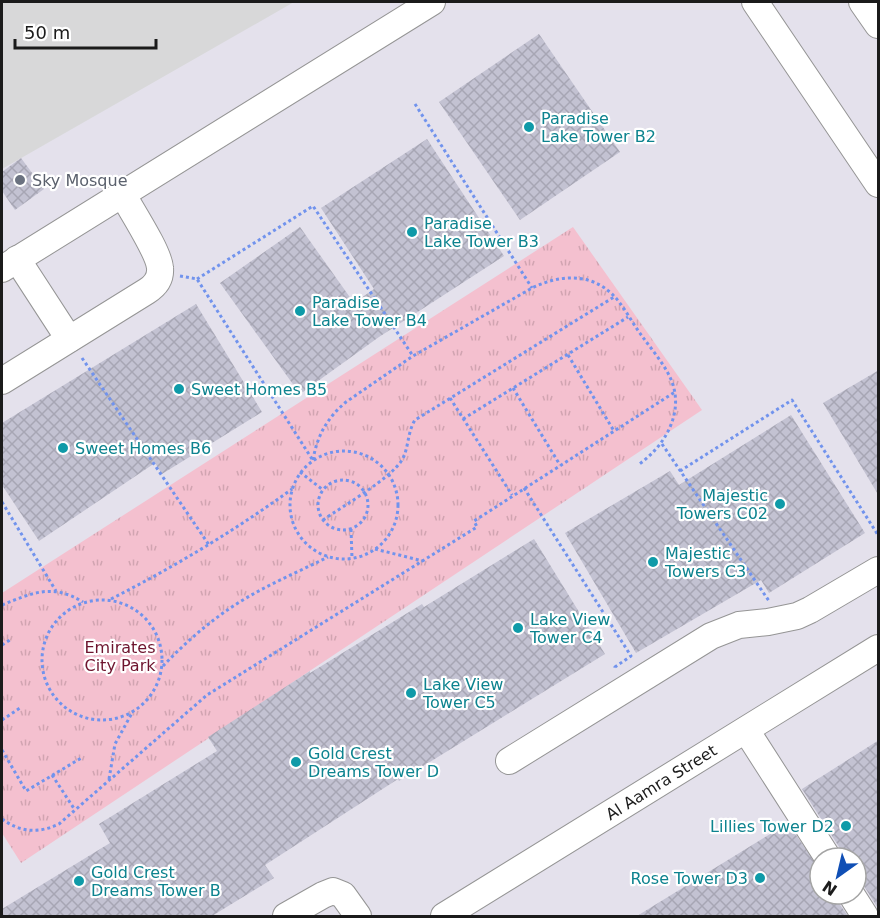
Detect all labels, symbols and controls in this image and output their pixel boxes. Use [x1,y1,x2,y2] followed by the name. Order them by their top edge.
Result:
[15,12,156,50] scale bar
[24,22,70,43] text: 50 m
[541,109,656,146] place label: Paradise Lake Tower B2
[522,120,536,134] marker: Paradise Lake Tower B2
[32,171,127,190] place label: Sky Mosque
[13,173,27,187] marker: Sky Mosque
[424,214,539,251] place label: Paradise Lake Tower B3
[405,225,419,239] marker: Paradise Lake Tower B3
[312,293,427,330] place label: Paradise Lake Tower B4
[293,304,307,318] marker: Paradise Lake Tower B4
[191,380,327,399] place label: Sweet Homes B5
[172,382,186,396] marker: Sweet Homes B5
[75,439,211,458] place label: Sweet Homes B6
[56,441,70,455] marker: Sweet Homes B6
[676,486,768,523] place label: Majestic Towers C02
[773,497,787,511] marker: Majestic Towers C02
[664,544,746,581] place label: Majestic Towers C3
[646,555,660,569] marker: Majestic Towers C3
[529,610,610,647] place label: Lake View Tower C4
[511,621,525,635] marker: Lake View Tower C4
[84,638,156,675] park label: Emirates City Park
[422,675,503,712] place label: Lake View Tower C5
[404,686,418,700] marker: Lake View Tower C5
[602,741,720,824] street label: Al Aamra Street
[308,744,439,781] place label: Gold Crest Dreams Tower D
[289,755,303,769] marker: Gold Crest Dreams Tower D
[710,817,834,836] place label: Lillies Tower D2
[839,819,853,833] marker: Lillies Tower D2
[808,846,868,906] north arrow
[91,863,221,900] place label: Gold Crest Dreams Tower B
[631,869,748,888] place label: Rose Tower D3
[753,871,767,885] marker: Rose Tower D3
[72,874,86,888] marker: Gold Crest Dreams Tower B
[819,876,841,900] text: N

